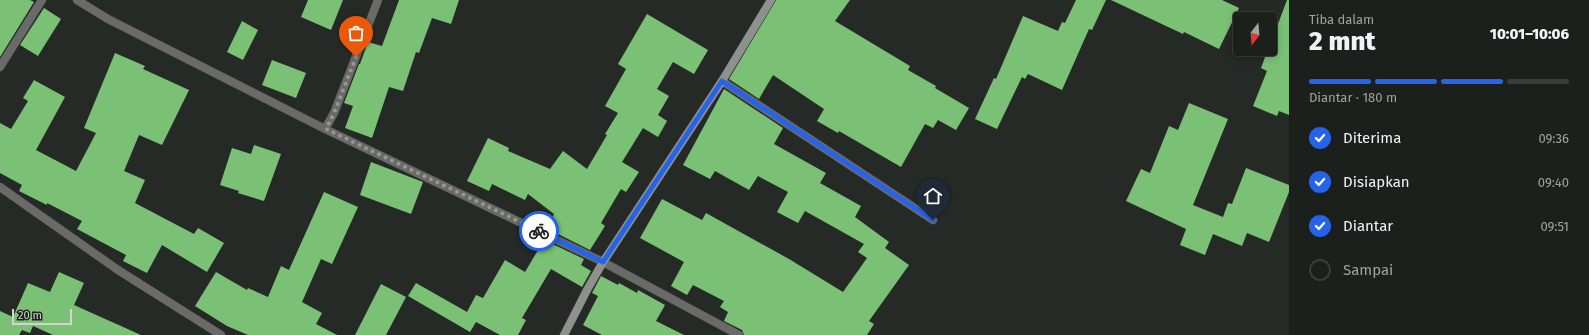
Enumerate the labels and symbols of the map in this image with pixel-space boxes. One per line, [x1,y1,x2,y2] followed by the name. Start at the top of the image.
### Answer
[1233,12,1277,56] north arrow
[339,16,373,57] pin
[916,179,950,220] pin
[519,211,559,251] courier
[12,307,72,326] scale bar

